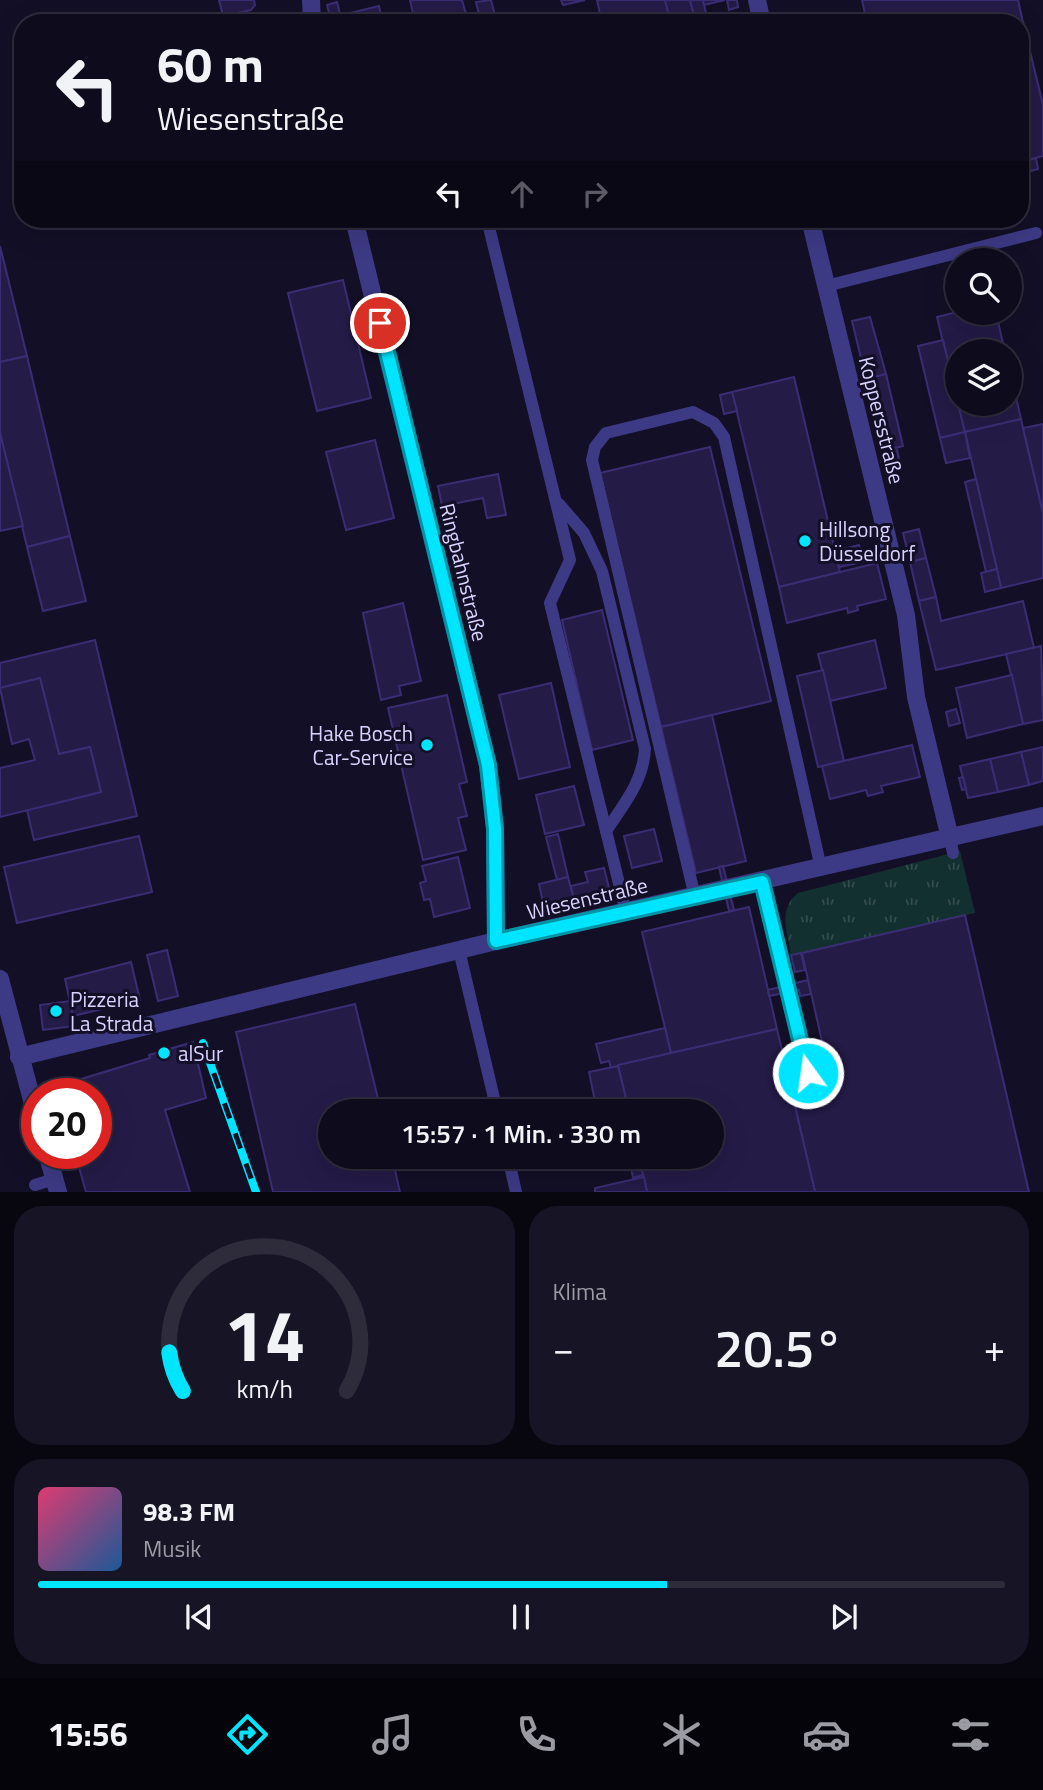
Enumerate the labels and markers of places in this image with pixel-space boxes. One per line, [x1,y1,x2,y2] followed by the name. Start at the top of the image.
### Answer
[350,293,410,353] pin
[819,513,915,569] place label: Hillsong Düsseldorf
[797,533,813,549] marker: Hillsong Düsseldorf
[309,717,413,773] place label: Hake Bosch Car-Service
[419,737,435,753] marker: Hake Bosch Car-Service
[70,983,154,1039] place label: Pizzeria La Strada
[48,1003,64,1019] marker: Pizzeria La Strada
[178,1037,223,1069] place label: alSur
[156,1045,172,1061] marker: alSur

